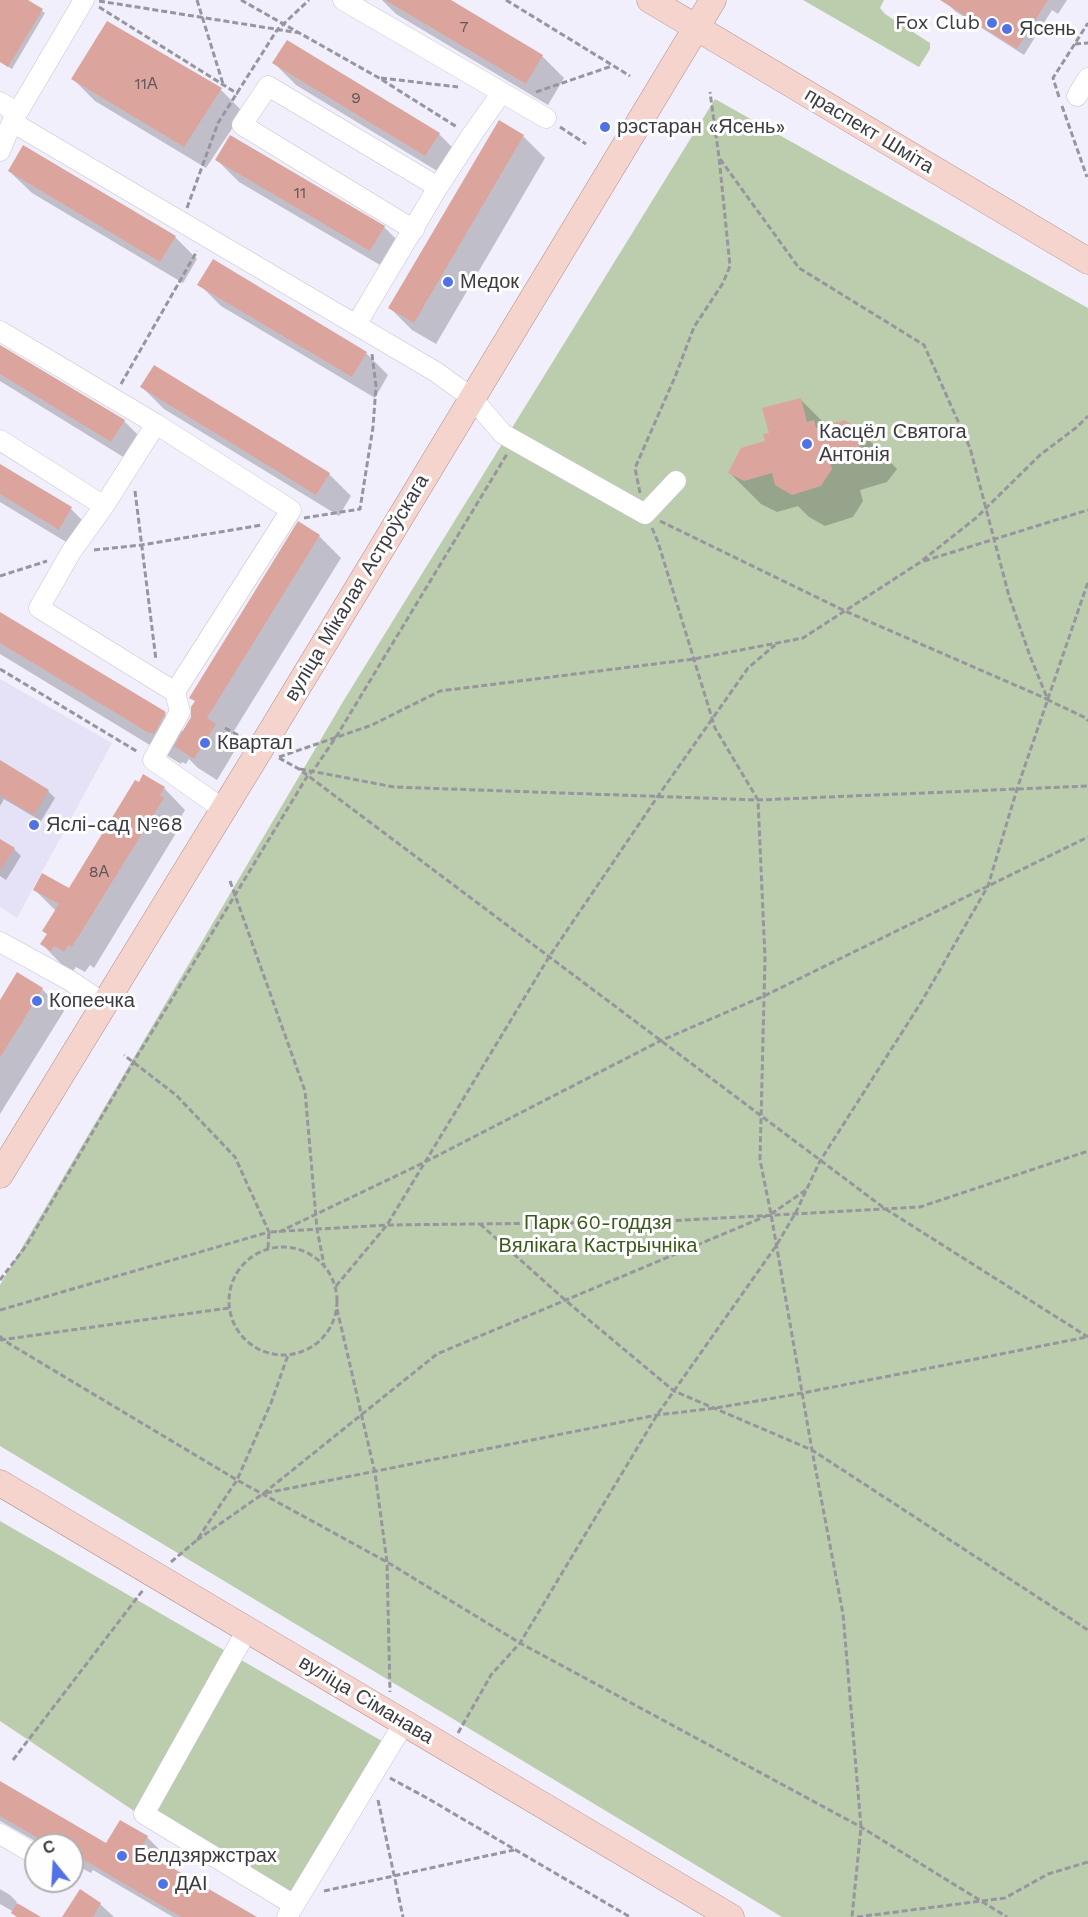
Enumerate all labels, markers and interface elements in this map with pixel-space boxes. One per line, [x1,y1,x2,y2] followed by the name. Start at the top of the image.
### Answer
[895,11,980,35] place label: Fox Club
[985,16,999,30] marker: Fox Club
[460,17,468,37] house number: 7
[1019,17,1076,41] place label: Ясень
[1000,22,1014,36] marker: Ясень
[134,74,158,94] house number: 11А
[800,83,938,179] street label: праспект Шміта
[351,88,361,108] house number: 9
[617,115,785,139] place label: рэстаран «Ясень»
[598,120,612,134] marker: рэстаран «Ясень»
[294,183,306,203] house number: 11
[460,270,519,294] place label: Медок
[441,275,455,289] marker: Медок
[819,420,967,467] place label: Касцёл Святога Антонія
[800,437,814,451] marker: Касцёл Святога Антонія
[280,470,434,706] street label: вуліца Мікалая Астроўскага
[217,731,293,755] place label: Квартал
[198,736,212,750] marker: Квартал
[46,813,183,837] place label: Яслі-сад №68
[27,818,41,832] marker: Яслі-сад №68
[89,862,109,882] house number: 8А
[49,989,135,1013] place label: Копеечка
[30,994,44,1008] marker: Копеечка
[499,1211,697,1258] park label: Парк 60-годдзя Вялікага Кастрычніка
[294,1650,438,1750] street label: вуліца Сіманава
[24,1833,84,1893] north arrow
[40,1836,57,1858] text: С
[134,1844,277,1868] place label: Белдзяржстрах
[115,1849,129,1863] marker: Белдзяржстрах
[175,1872,207,1896] place label: ДАІ
[156,1877,170,1891] marker: ДАІ

